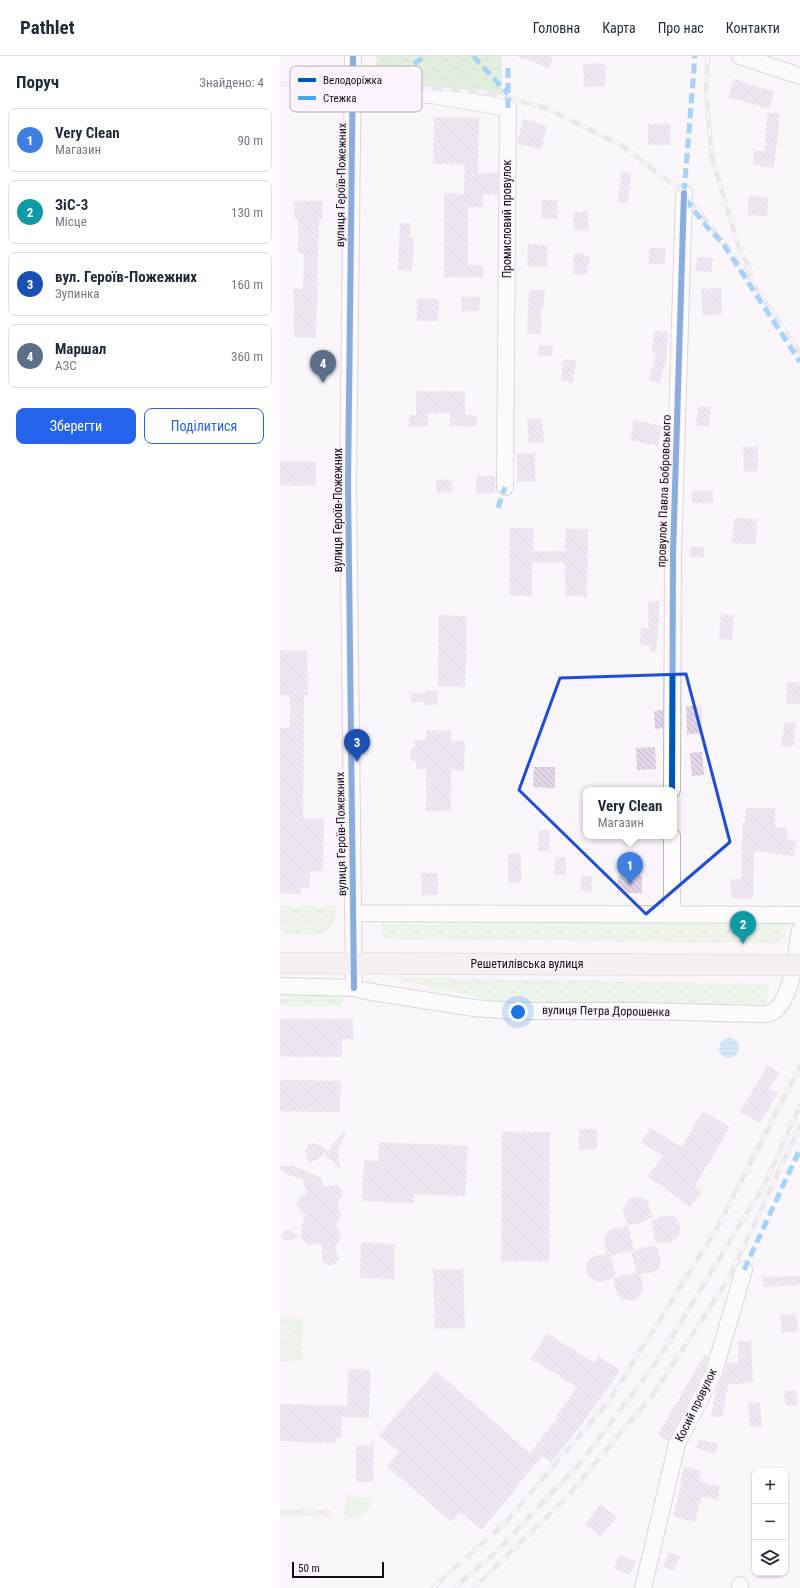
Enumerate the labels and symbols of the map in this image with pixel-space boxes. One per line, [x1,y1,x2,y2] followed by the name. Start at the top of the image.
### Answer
[290,66,422,112] legend
[323,74,382,87] text: Велодоріжка
[323,92,356,105] text: Стежка
[333,123,349,247] street label: вулиця Героїв-Пожежних
[500,159,514,278] street label: Промисловий провулок
[310,350,336,383] pin: 4
[654,414,674,568] street label: провулок Павла Бобровського
[331,448,345,572] street label: вулиця Героїв-Пожежних
[344,729,370,762] pin: 3
[333,772,349,896] street label: вулиця Героїв-Пожежних
[617,852,643,885] pin: 1
[730,911,756,944] pin: 2
[470,957,584,971] street label: Решетилівська вулиця
[508,1002,528,1022] your location
[542,1003,670,1019] street label: вулиця Петра Дорошенка
[672,1366,720,1444] street label: Косий провулок
[292,1560,384,1579] scale bar

